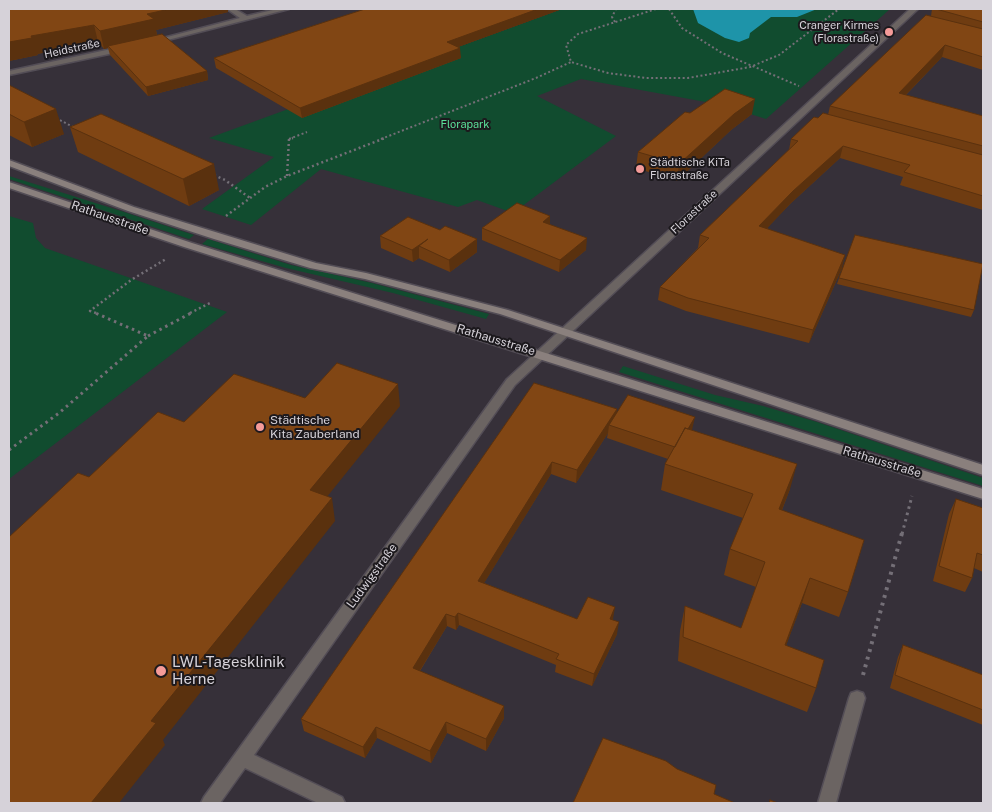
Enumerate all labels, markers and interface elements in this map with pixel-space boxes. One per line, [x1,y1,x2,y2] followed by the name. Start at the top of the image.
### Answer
[799,19,879,45] place label: Cranger Kirmes (Florastraße)
[883,26,895,38] marker: Cranger Kirmes (Florastraße)
[43,37,101,61] street label: Heidstraße
[440,118,490,132] park label: Florapark
[650,156,730,182] place label: Städtische KiTa Florastraße
[634,163,646,175] marker: Städtische KiTa Florastraße
[668,187,720,237] street label: Florastraße
[69,198,151,238] street label: Rathausstraße
[455,321,537,359] street label: Rathausstraße
[270,413,360,441] place label: Städtische Kita Zauberland
[254,421,266,433] marker: Städtische Kita Zauberland
[841,443,923,481] street label: Rathausstraße
[344,541,400,611] street label: Ludwigstraße
[172,653,285,688] place label: LWL-Tagesklinik Herne
[154,664,168,678] marker: LWL-Tagesklinik Herne

